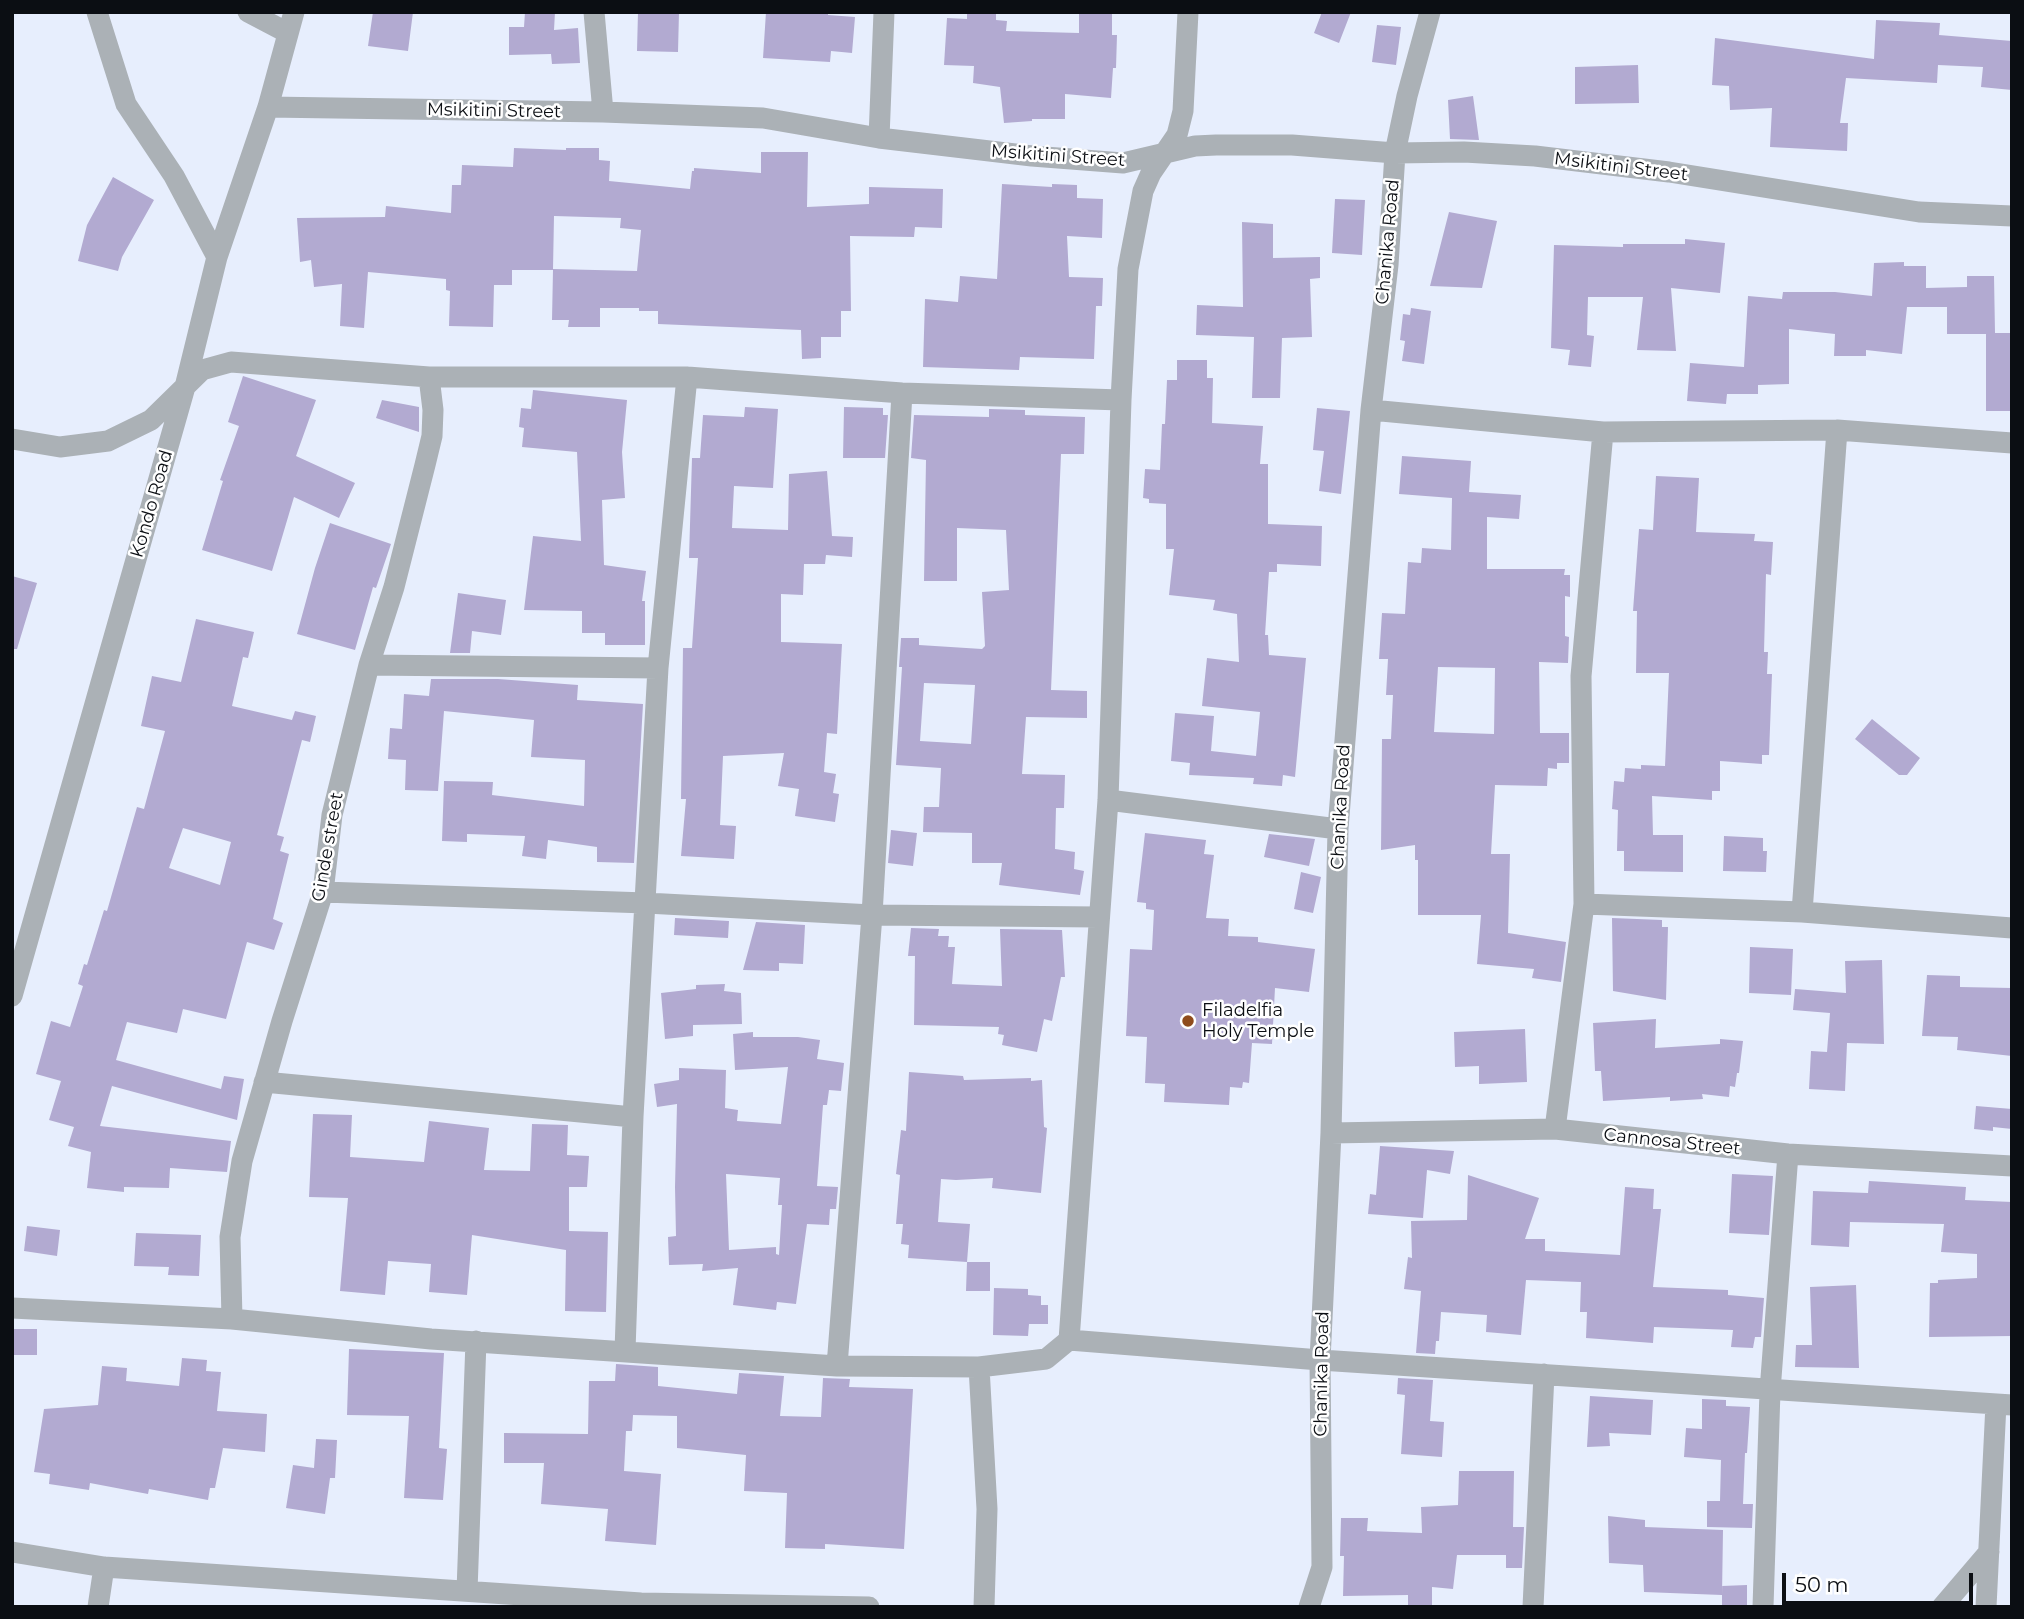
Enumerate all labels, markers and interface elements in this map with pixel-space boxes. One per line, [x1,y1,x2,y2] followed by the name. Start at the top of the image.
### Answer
[427,99,561,123] street label: Msikitini Street
[990,141,1126,171] street label: Msikitini Street
[1553,148,1689,186] street label: Msikitini Street
[1372,179,1404,305] street label: Chanika Road
[126,448,178,560] street label: Kondo Road
[1327,744,1355,870] street label: Chanika Road
[308,791,348,903] street label: Ginde street
[1202,1000,1314,1042] place label: Filadelfia Holy Temple
[1180,1013,1196,1029] marker: Filadelfia Holy Temple
[1603,1124,1741,1160] street label: Cannosa Street
[1310,1311,1334,1437] street label: Chanika Road
[1786,1560,1977,1604] scale bar
[1795,1572,1849,1597] text: 50 m

